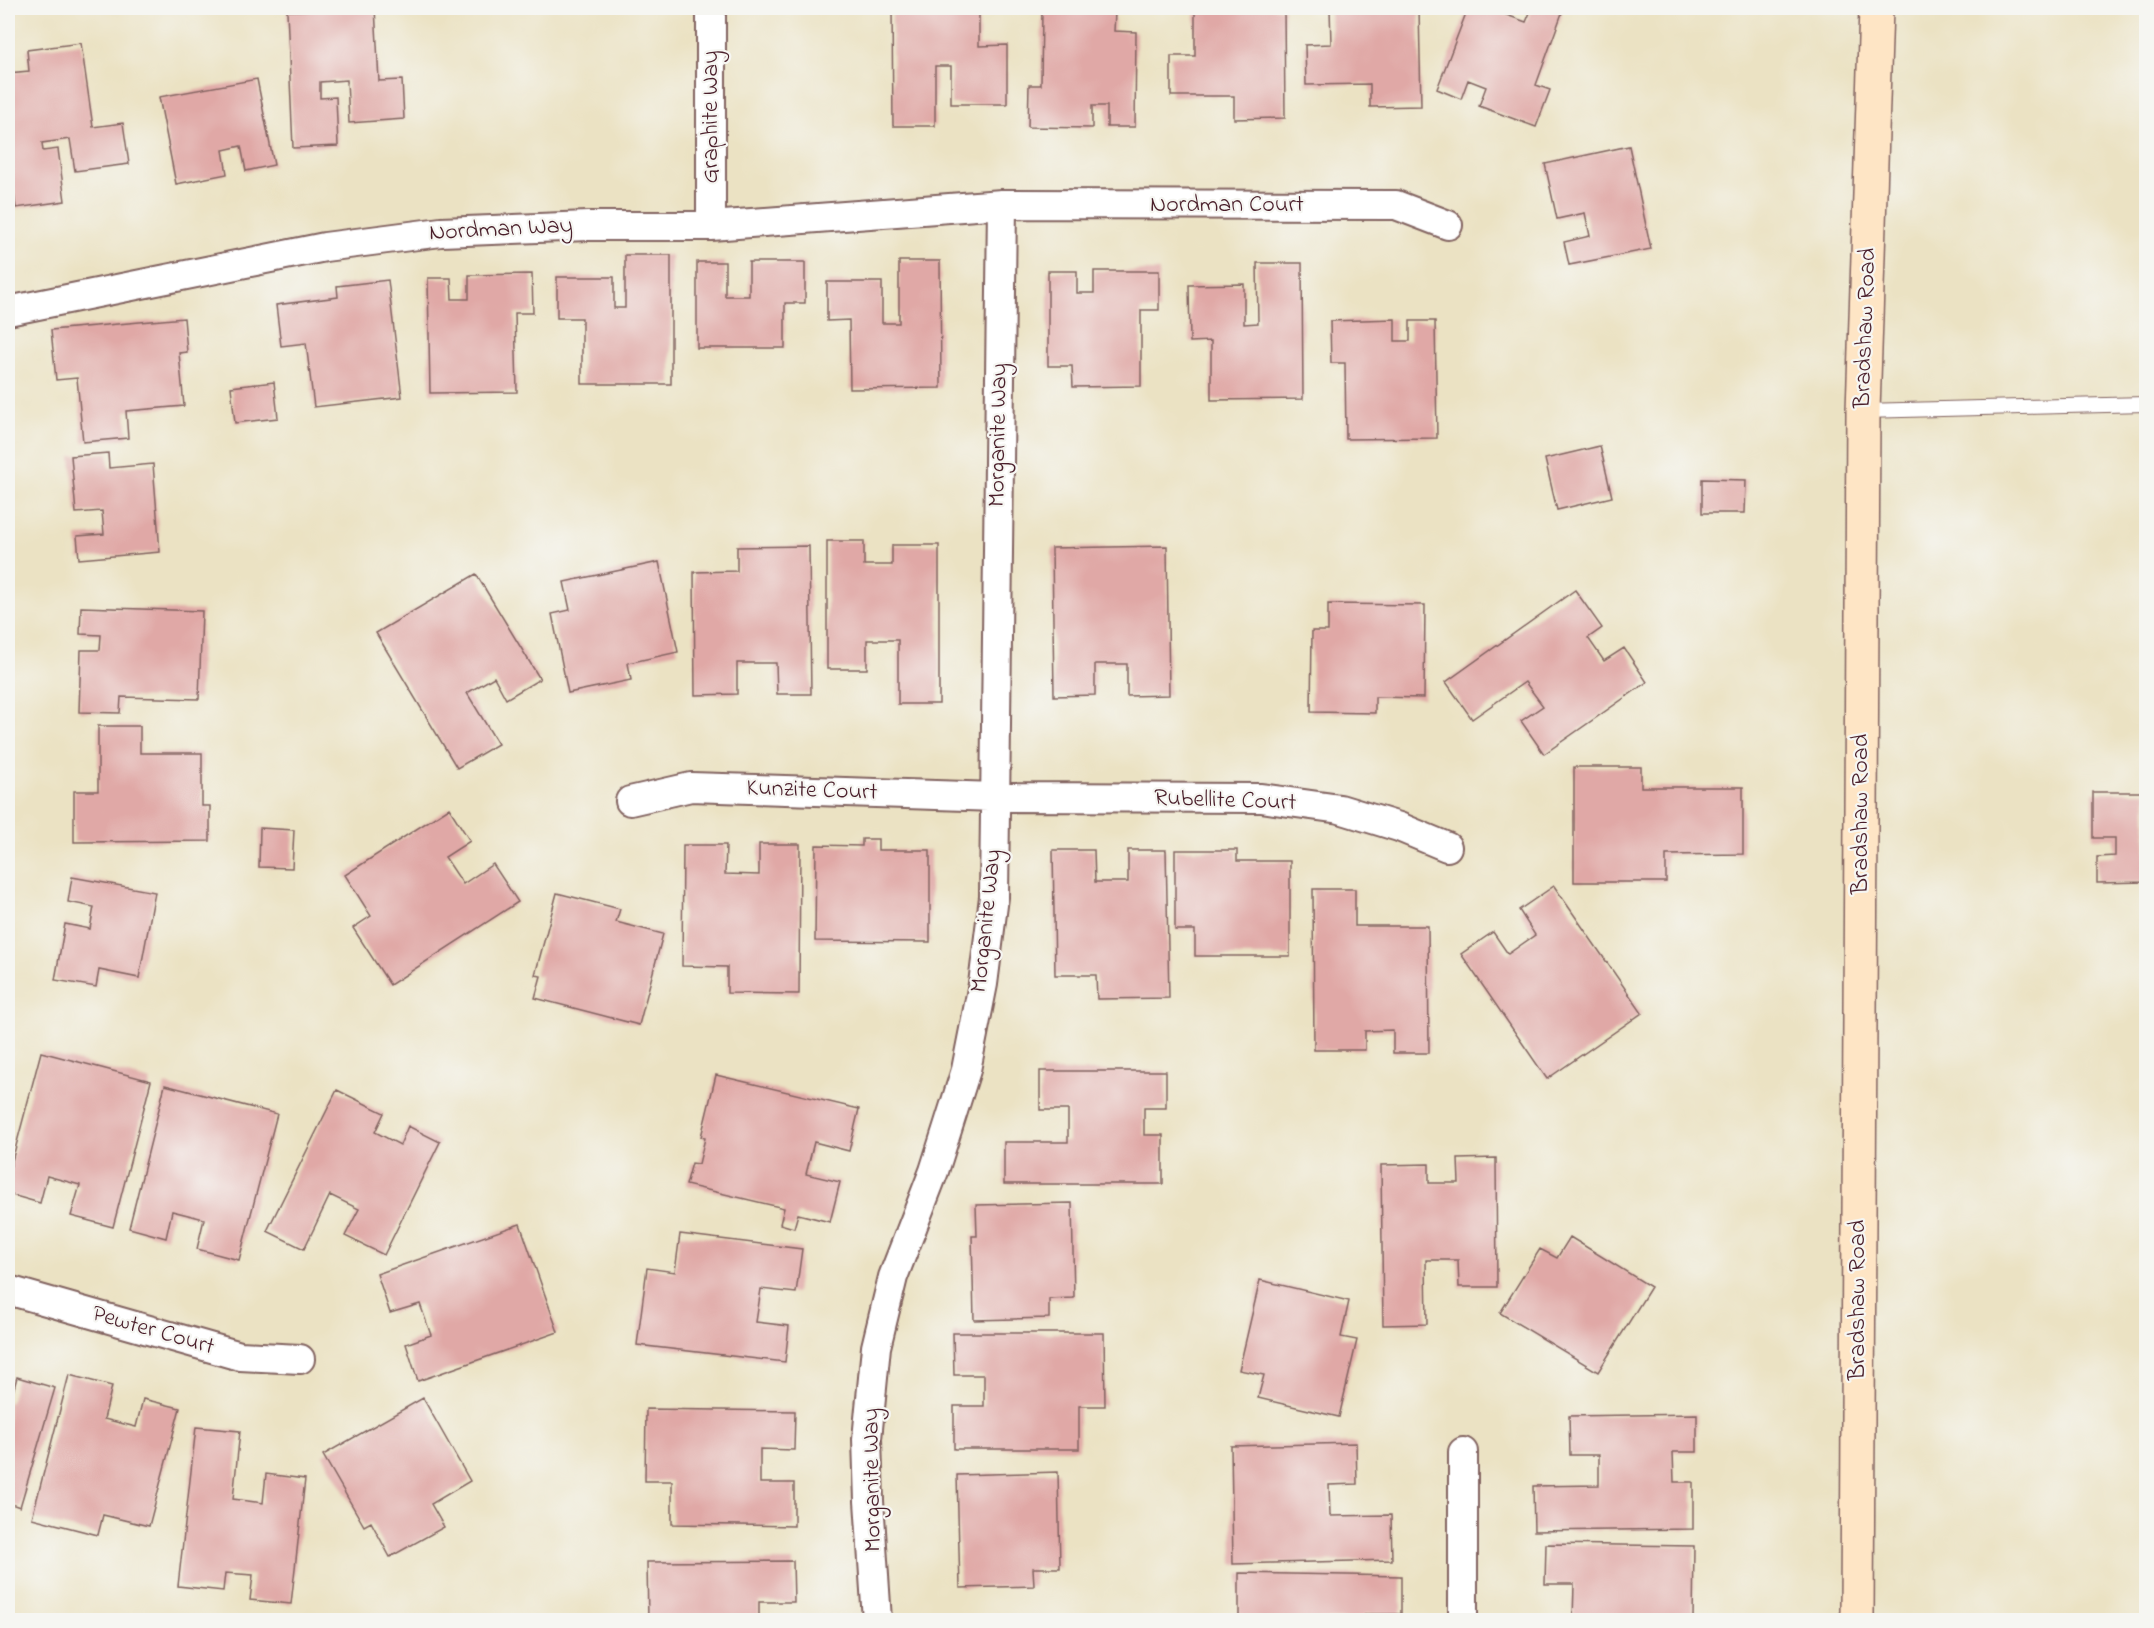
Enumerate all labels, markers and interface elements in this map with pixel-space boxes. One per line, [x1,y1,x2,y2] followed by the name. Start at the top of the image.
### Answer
[694,50,730,184] street label: Graphite Way
[1150,188,1304,223] street label: Nordman Court
[428,209,574,252] street label: Nordman Way
[1846,247,1886,410] street label: Bradshaw Road
[980,363,1019,507] street label: Morganite Way
[1844,733,1879,895] street label: Bradshaw Road
[746,771,878,811] street label: Kunzite Court
[1153,781,1297,821] street label: Rubellite Court
[962,848,1013,995] street label: Morganite Way
[1841,1219,1876,1381] street label: Bradshaw Road
[88,1297,218,1365] street label: Pewter Court
[854,1408,893,1552] street label: Morganite Way

